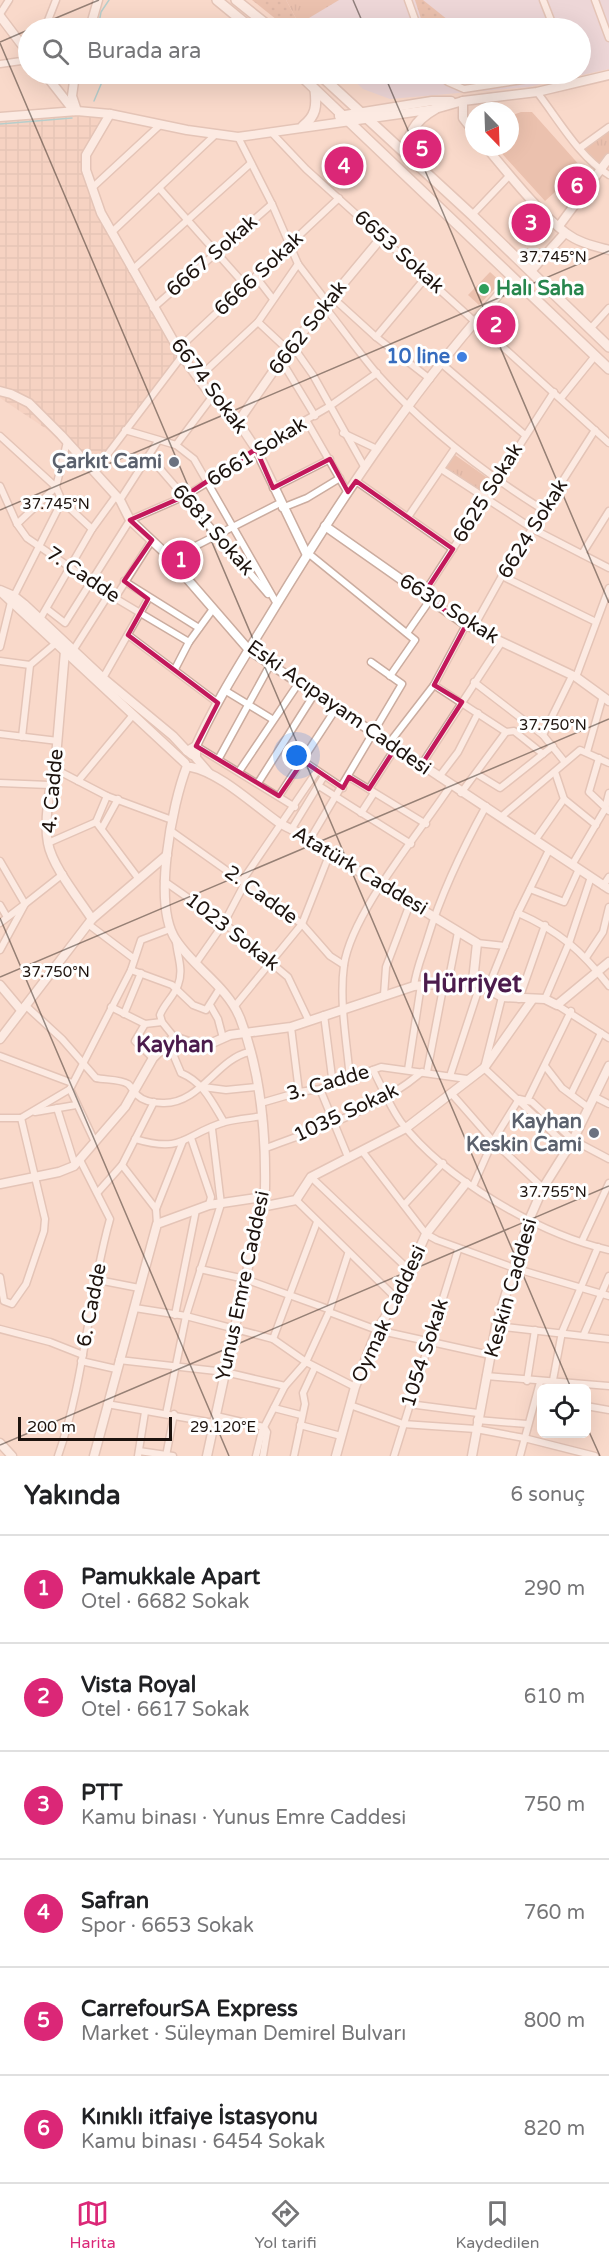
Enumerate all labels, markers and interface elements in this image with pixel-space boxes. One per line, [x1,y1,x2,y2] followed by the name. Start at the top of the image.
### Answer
[18,18,591,84] search box
[39,35,72,68] icon: search
[87,38,201,64] text: Burada ara
[465,102,519,156] north arrow
[402,126,442,172] pin: 5
[324,144,364,188] pin: 4
[558,164,596,208] pin: 6
[512,200,550,246] pin: 3
[349,205,449,299] street label: 6653 Sokak
[162,210,262,302] street label: 6667 Sokak
[210,227,308,321] street label: 6666 Sokak
[519,248,587,266] text: 37.745°N
[264,276,352,380] street label: 6662 Sokak
[496,277,584,301] place label: Halı Saha
[477,282,491,296] marker: Halı Saha
[476,302,516,348] pin: 2
[165,334,253,438] street label: 6674 Sokak
[386,345,450,369] place label: 10 line
[455,350,469,364] marker: 10 line
[203,412,311,492] street label: 6661 Sokak
[448,439,528,547] street label: 6625 Sokak
[52,450,162,474] place label: Çarkıt Cami
[167,455,181,469] marker: Çarkıt Cami
[493,475,573,583] street label: 6624 Sokak
[167,480,259,580] street label: 6681 Sokak
[22,495,90,513] text: 37.745°N
[162,538,201,582] pin: 1
[42,542,124,608] street label: 7. Cadde
[395,569,503,649] street label: 6630 Sokak
[242,635,436,781] street label: Eski Acıpayam Caddesi
[519,716,587,734] text: 37.750°N
[282,741,311,770] your location
[37,748,69,834] street label: 4. Cadde
[288,821,432,921] street label: Atatürk Caddesi
[220,860,302,930] street label: 2. Cadde
[180,888,284,976] street label: 1023 Sokak
[22,963,90,981] text: 37.750°N
[422,968,522,999] district label: Hürriyet
[136,1032,214,1058] district label: Kayhan
[284,1060,372,1106] street label: 3. Cadde
[290,1078,402,1148] street label: 1035 Sokak
[466,1110,582,1157] place label: Kayhan Keskin Cami
[587,1126,601,1140] marker: Kayhan Keskin Cami
[519,1183,587,1201] text: 37.755°N
[211,1189,275,1383] street label: Yunus Emre Caddesi
[480,1216,542,1360] street label: Keskin Caddesi
[347,1241,431,1387] street label: Oymak Caddesi
[72,1261,112,1349] street label: 6. Cadde
[396,1296,454,1410] street label: 1054 Sokak
[537,1384,591,1438] map controls
[537,1384,591,1438] button: locate
[18,1414,172,1442] scale bar
[27,1417,76,1437] text: 200 m
[190,1418,256,1436] text: 29.120°E
[24,1480,121,1511] text: Yakında
[511,1483,585,1507] text: 6 sonuç
[81,1564,260,1590] text: Pamukkale Apart
[37,1577,50,1601] text: 1
[524,1577,585,1601] text: 290 m
[81,1590,249,1614] text: Otel · 6682 Sokak
[81,1672,196,1698] text: Vista Royal
[37,1685,50,1709] text: 2
[524,1685,585,1709] text: 610 m
[81,1698,249,1722] text: Otel · 6617 Sokak
[81,1780,123,1806] text: PTT
[37,1793,50,1817] text: 3
[524,1793,585,1817] text: 750 m
[81,1806,406,1830] text: Kamu binası · Yunus Emre Caddesi
[81,1888,149,1914] text: Safran
[37,1901,50,1925] text: 4
[524,1901,585,1925] text: 760 m
[81,1914,254,1938] text: Spor · 6653 Sokak
[81,1996,298,2022] text: CarrefourSA Express
[37,2009,50,2033] text: 5
[524,2009,585,2033] text: 800 m
[81,2022,406,2046] text: Market · Süleyman Demirel Bulvarı
[81,2104,318,2130] text: Kınıklı itfaiye İstasyonu
[37,2117,50,2141] text: 6
[524,2117,585,2141] text: 820 m
[81,2130,325,2154] text: Kamu binası · 6454 Sokak
[69,2197,116,2253] tab: Harita
[254,2197,317,2253] tab: Yol tarifi
[456,2197,540,2253] tab: Kaydedilen

